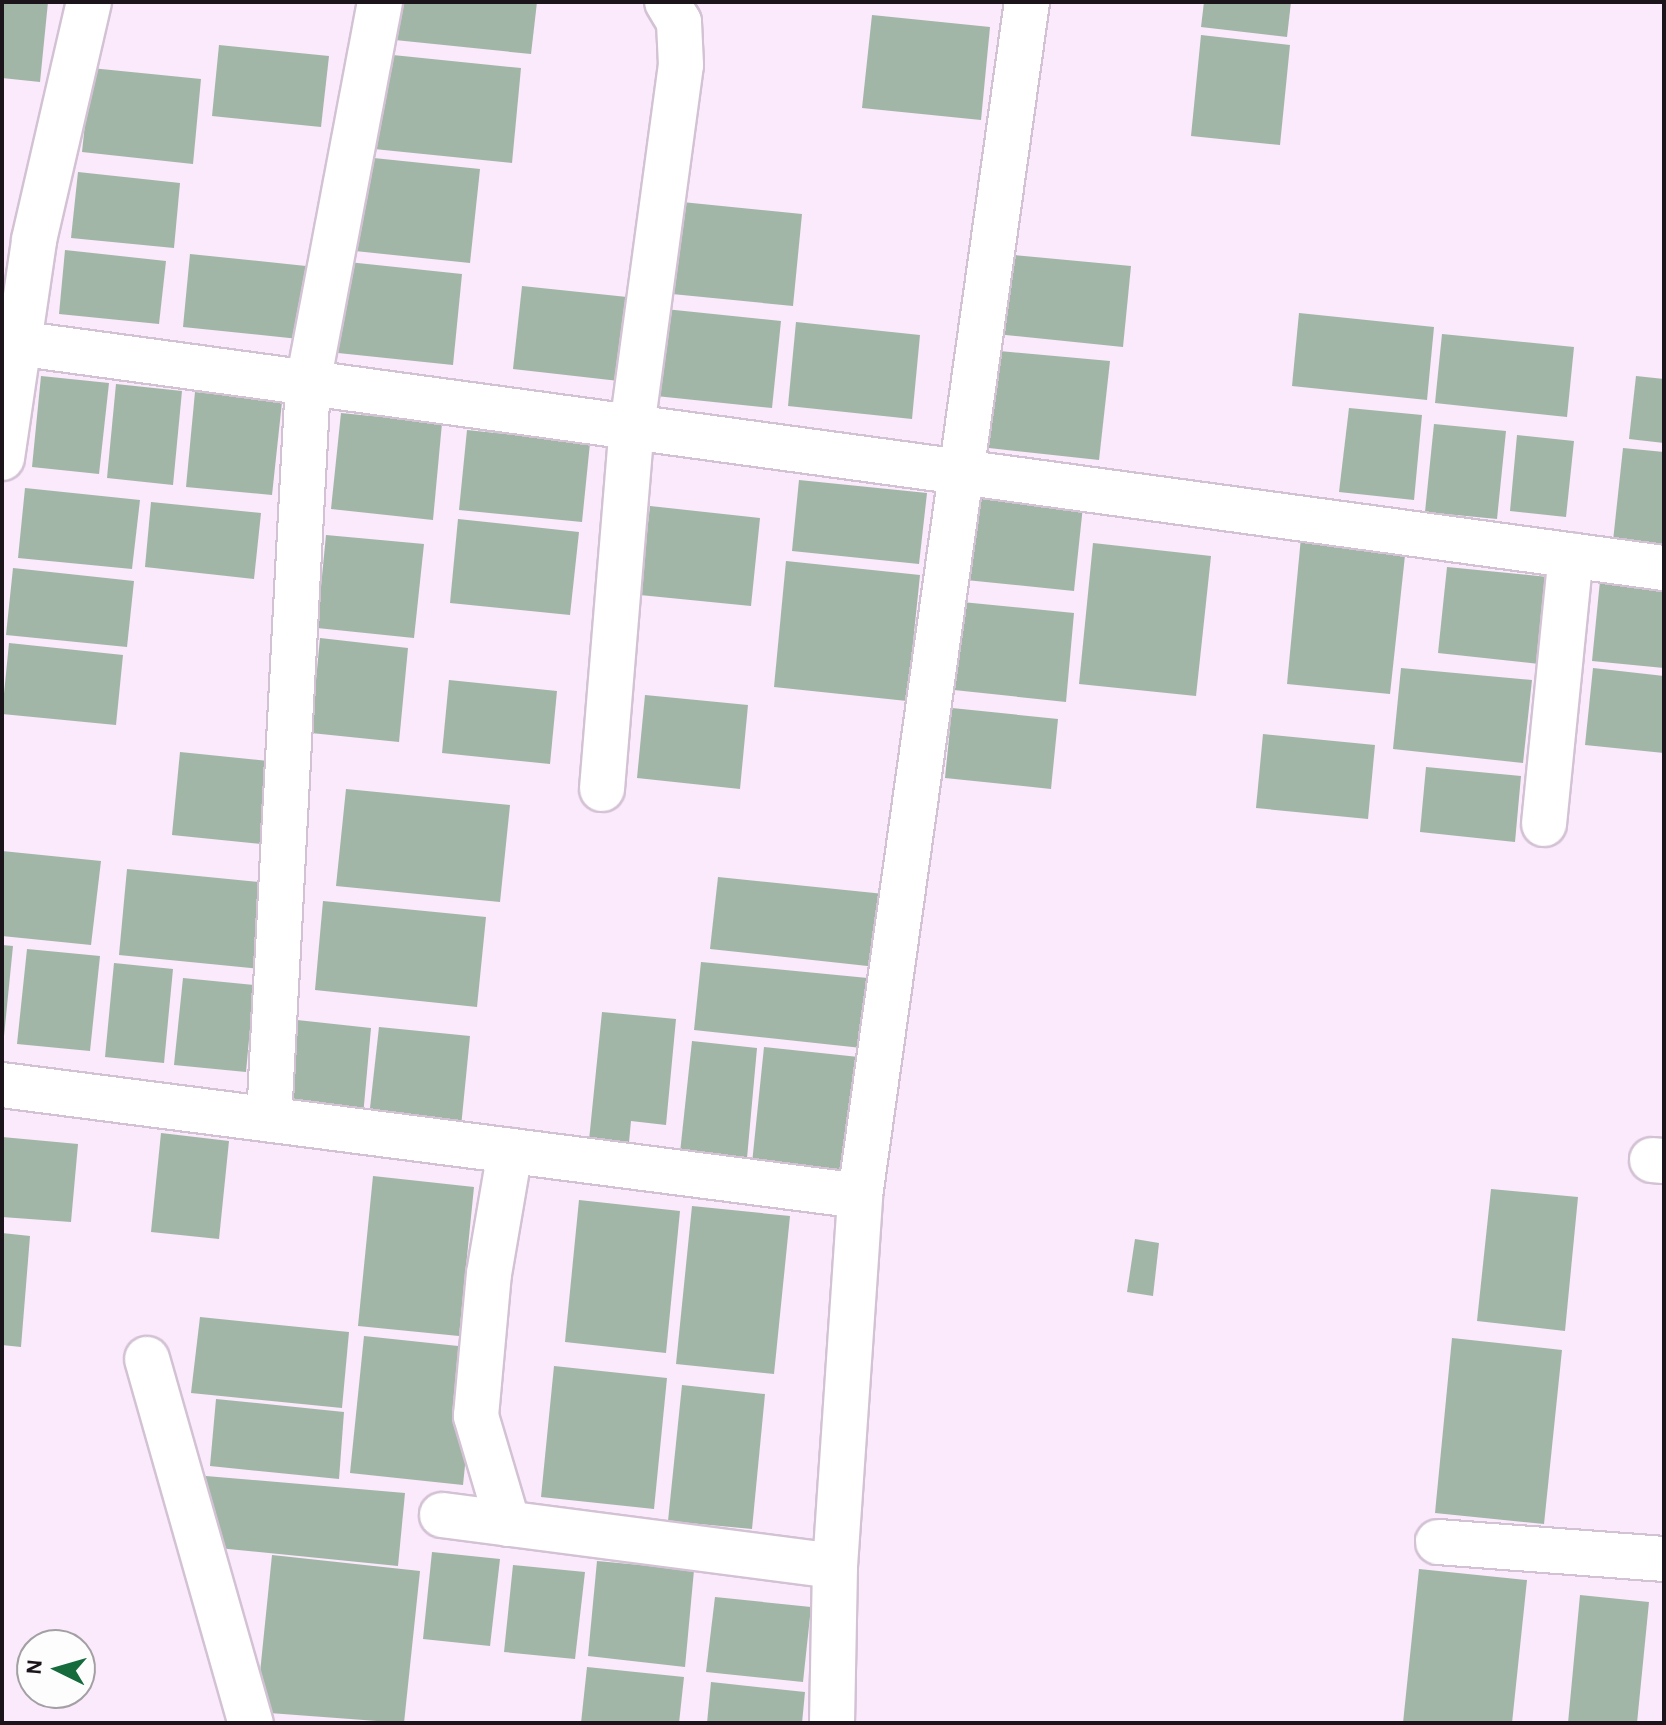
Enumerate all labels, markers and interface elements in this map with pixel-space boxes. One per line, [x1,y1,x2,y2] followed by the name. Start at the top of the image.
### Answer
[16,1629,96,1709] north arrow
[22,1659,46,1676] text: N

